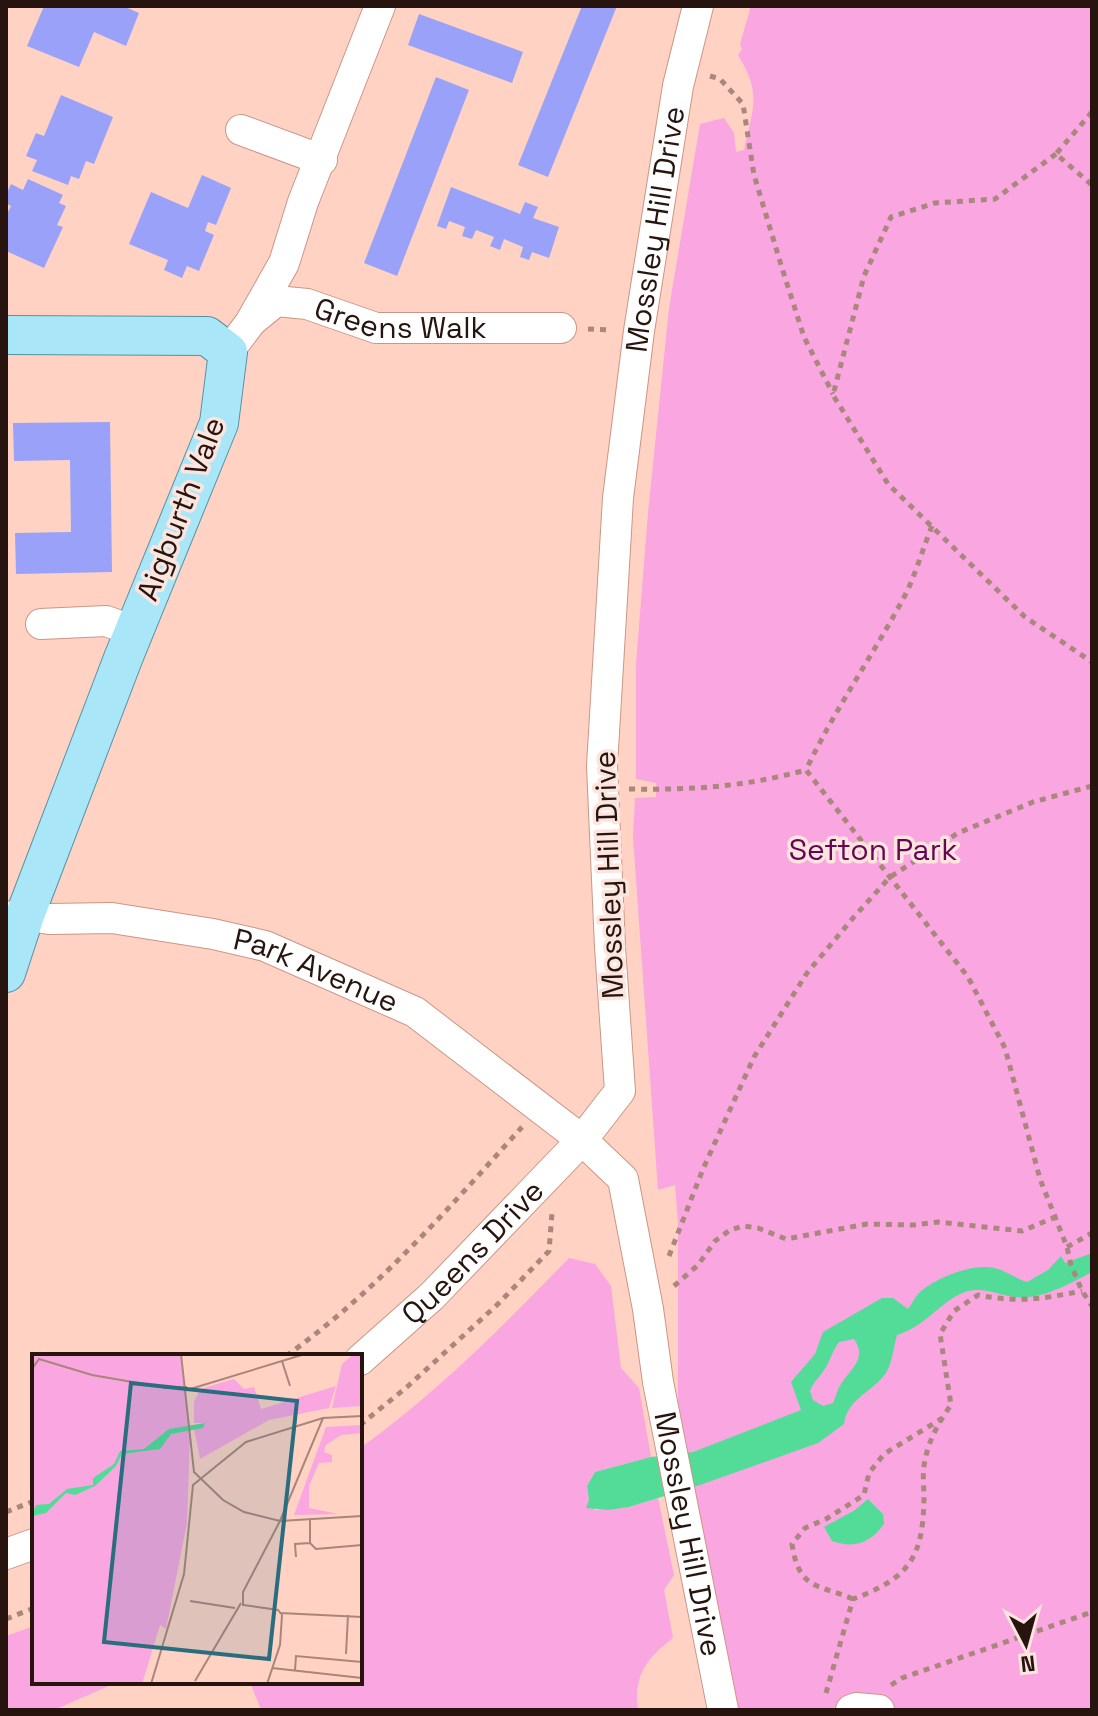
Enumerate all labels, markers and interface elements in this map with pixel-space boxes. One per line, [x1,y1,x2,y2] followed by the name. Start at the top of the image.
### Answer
[616,103,693,355] street label: Mossley Hill Drive
[309,288,487,347] street label: Greens Walk
[128,411,233,606] street label: Aigburth Vale
[585,750,632,1000] street label: Mossley Hill Drive
[789,830,957,869] park label: Sefton Park
[230,919,405,1021] street label: Park Avenue
[393,1171,552,1333] street label: Queens Drive
[32,1354,362,1684] inset map
[645,1408,732,1660] street label: Mossley Hill Drive
[986,1604,1066,1684] north arrow
[1019,1649,1037,1679] text: N

